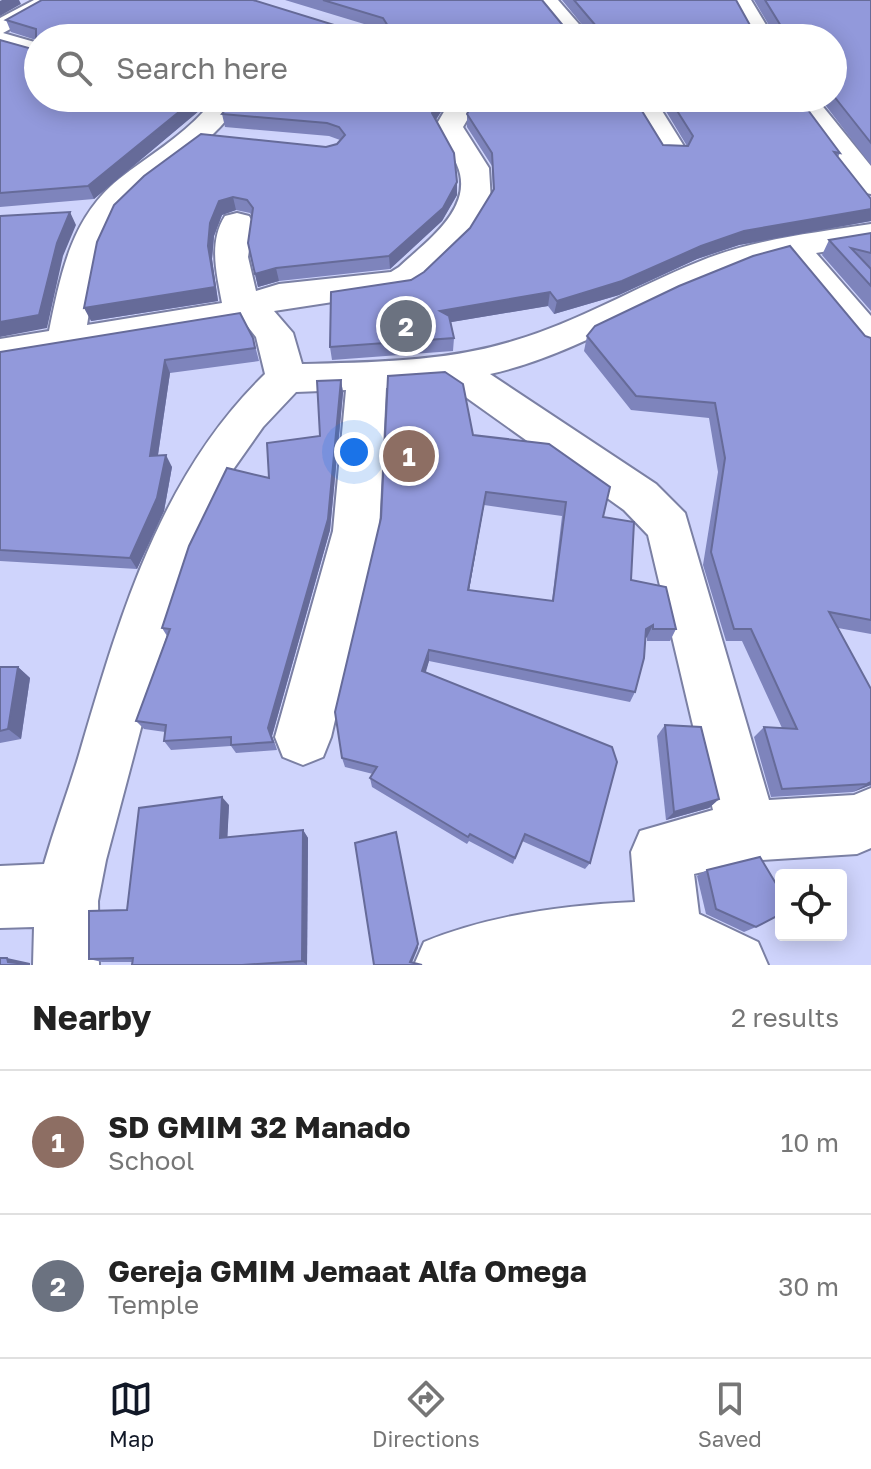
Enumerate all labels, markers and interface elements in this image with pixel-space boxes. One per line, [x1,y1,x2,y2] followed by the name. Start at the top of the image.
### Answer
[24,24,847,112] search box
[52,46,96,90] icon: search
[116,50,288,86] text: Search here
[380,296,432,356] pin: 2
[383,426,435,486] pin: 1
[334,432,374,472] your location
[775,869,847,941] map controls
[775,869,847,941] button: locate
[32,997,152,1037] text: Nearby
[731,1002,839,1033] text: 2 results
[108,1109,410,1145] text: SD GMIM 32 Manado
[51,1127,65,1158] text: 1
[781,1127,839,1158] text: 10 m
[108,1145,194,1176] text: School
[108,1253,587,1289] text: Gereja GMIM Jemaat Alfa Omega
[50,1271,66,1302] text: 2
[778,1271,839,1302] text: 30 m
[108,1289,199,1320] text: Temple
[109,1377,154,1452] tab: Map
[372,1377,480,1452] tab: Directions
[698,1377,762,1452] tab: Saved

